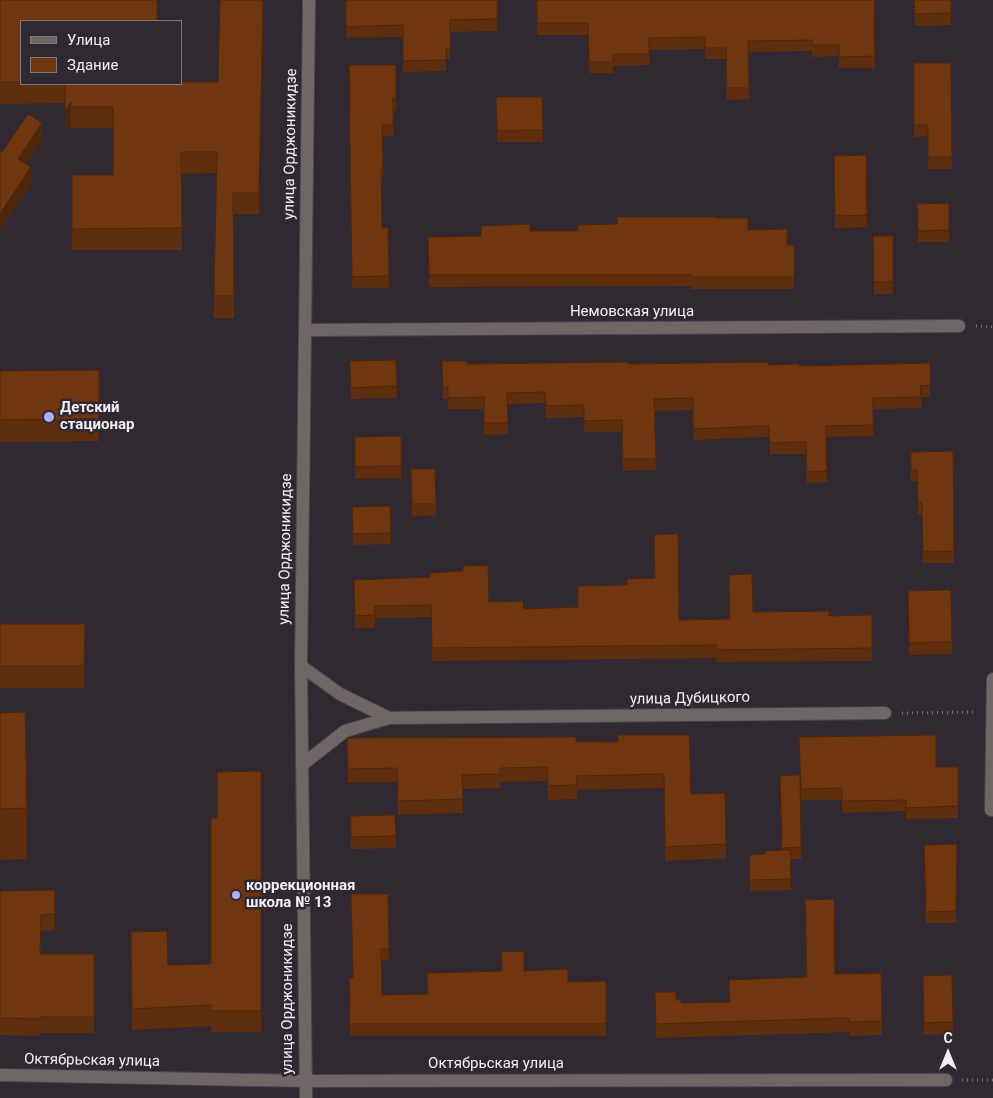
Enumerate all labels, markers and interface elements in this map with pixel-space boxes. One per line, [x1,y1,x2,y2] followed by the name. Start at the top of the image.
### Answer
[20,20,182,85] legend
[67,31,110,49] text: Улица
[67,56,118,74] text: Здание
[281,68,301,220] street label: улица Орджоникидзе
[570,303,694,321] street label: Немовская улица
[60,399,134,434] place label: Детский стационар
[42,410,56,424] marker: Детский стационар
[276,473,296,625] street label: улица Орджоникидзе
[630,689,750,709] street label: улица Дубицкого
[246,877,355,912] place label: коррекционная школа № 13
[230,889,242,901] marker: коррекционная школа № 13
[279,923,297,1075] street label: улица Орджоникидзе
[923,1028,973,1078] north arrow
[943,1030,953,1046] text: С
[24,1051,160,1071] street label: Октябрьская улица
[428,1055,564,1073] street label: Октябрьская улица

